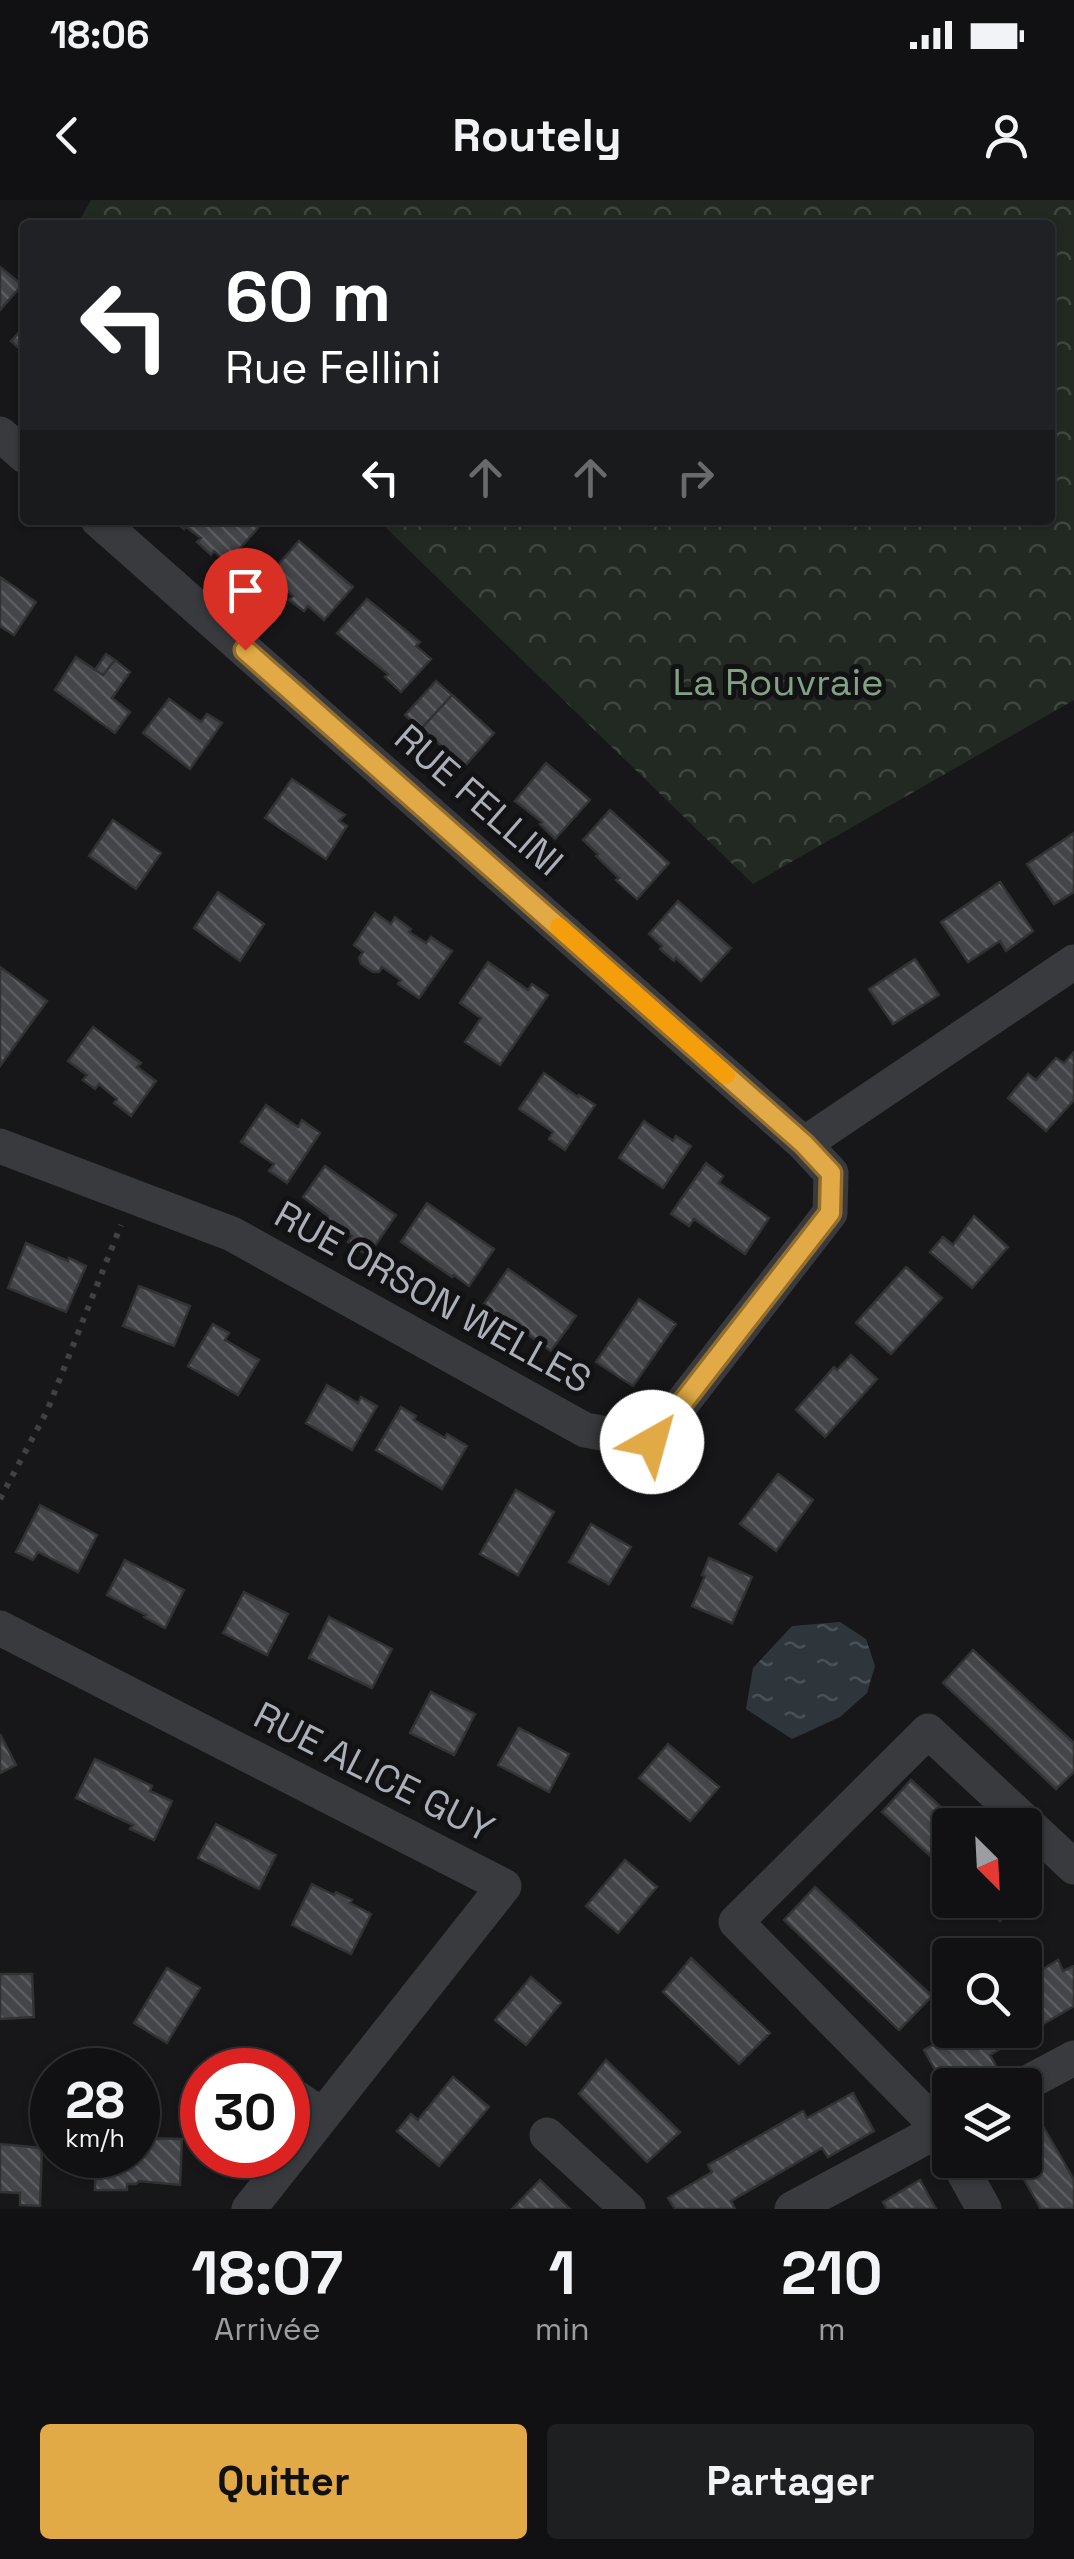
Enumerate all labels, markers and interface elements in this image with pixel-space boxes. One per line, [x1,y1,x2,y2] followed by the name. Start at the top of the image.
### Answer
[50,11,149,59] text: 18:06
[452,107,622,164] text: Routely
[40,108,95,163] icon: back
[979,108,1034,163] icon: person
[225,252,391,341] text: 60 m
[60,260,190,390] icon: left
[225,339,442,396] text: Rue Fellini
[353,450,408,505] icon: left
[458,450,513,505] icon: ahead
[563,450,618,505] icon: ahead
[668,450,723,505] icon: right
[203,548,288,651] pin
[218,563,273,618] icon: arrive
[673,658,883,706] park label: La Rouvraie
[385,714,573,886] street label: RUE FELLINI
[267,1190,599,1404] street label: RUE ORSON WELLES
[600,1390,704,1494] position arrow
[246,1691,502,1853] street label: RUE ALICE GUY
[932,1808,1042,1918] north arrow
[932,1808,1042,2178] map controls
[932,1938,1042,2048] button: search
[180,2048,310,2178] speed limit sign: 30
[932,2068,1042,2178] button: layers
[65,2069,125,2133] text: 28
[65,2122,125,2154] text: km/h
[191,2235,343,2312] text: 18:07
[549,2235,576,2312] text: 1
[781,2235,883,2312] text: 210
[214,2309,321,2349] text: Arrivée
[535,2309,590,2349] text: min
[818,2309,846,2349] text: m
[40,2424,527,2539] button: Quitter
[547,2424,1034,2539] button: Partager

